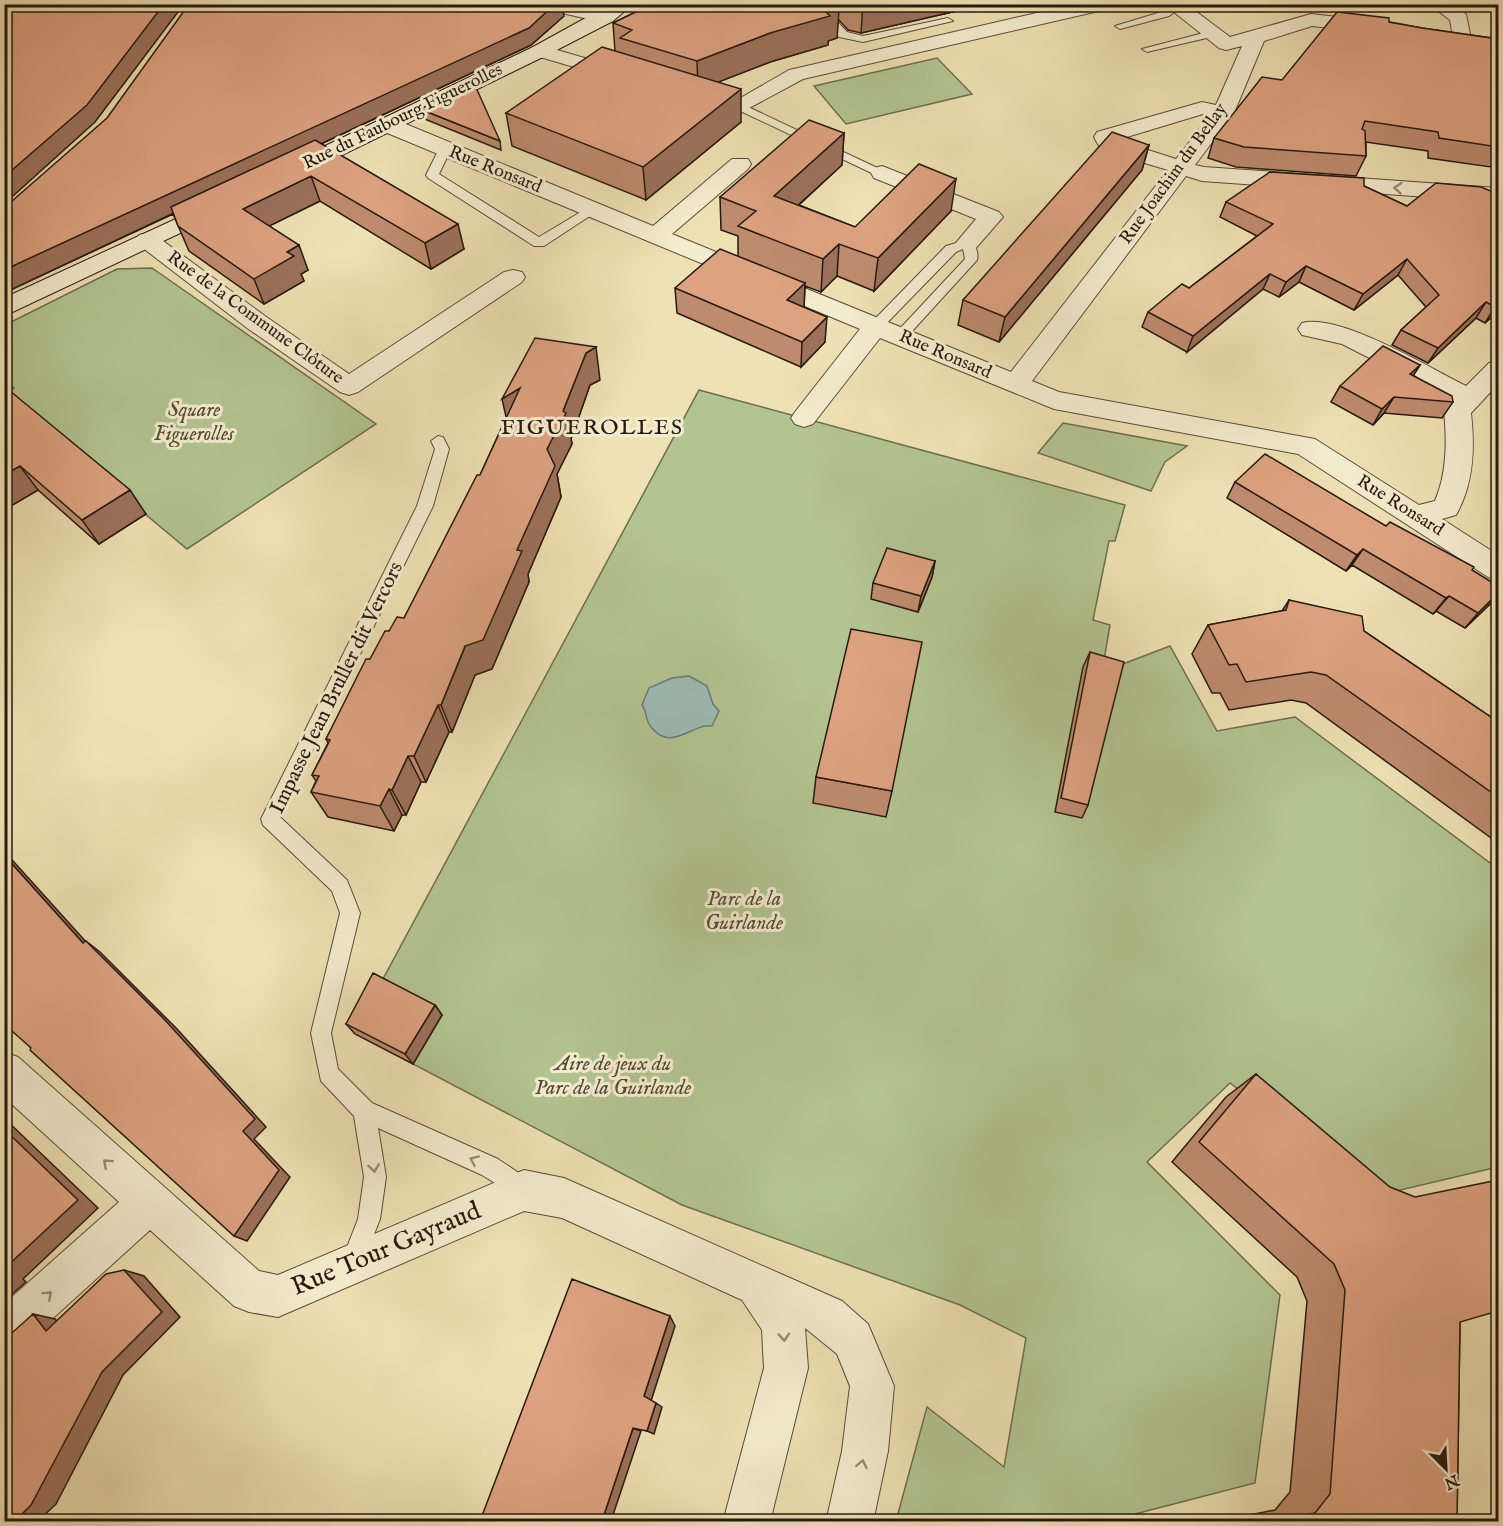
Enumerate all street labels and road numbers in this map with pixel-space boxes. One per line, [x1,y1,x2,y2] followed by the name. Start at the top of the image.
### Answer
[299,59,507,175] street label: Rue du Faubourg Figuerolles
[1115,99,1233,249] street label: Rue Joachim du Bellay
[445,141,545,199] street label: Rue Ronsard
[162,246,348,390] street label: Rue de la Commune Clôture
[895,325,995,385] street label: Rue Ronsard
[1352,470,1448,542] street label: Rue Ronsard
[264,558,410,818] street label: Impasse Jean Bruller dit Vercors
[286,1194,486,1304] street label: Rue Tour Gayraud

